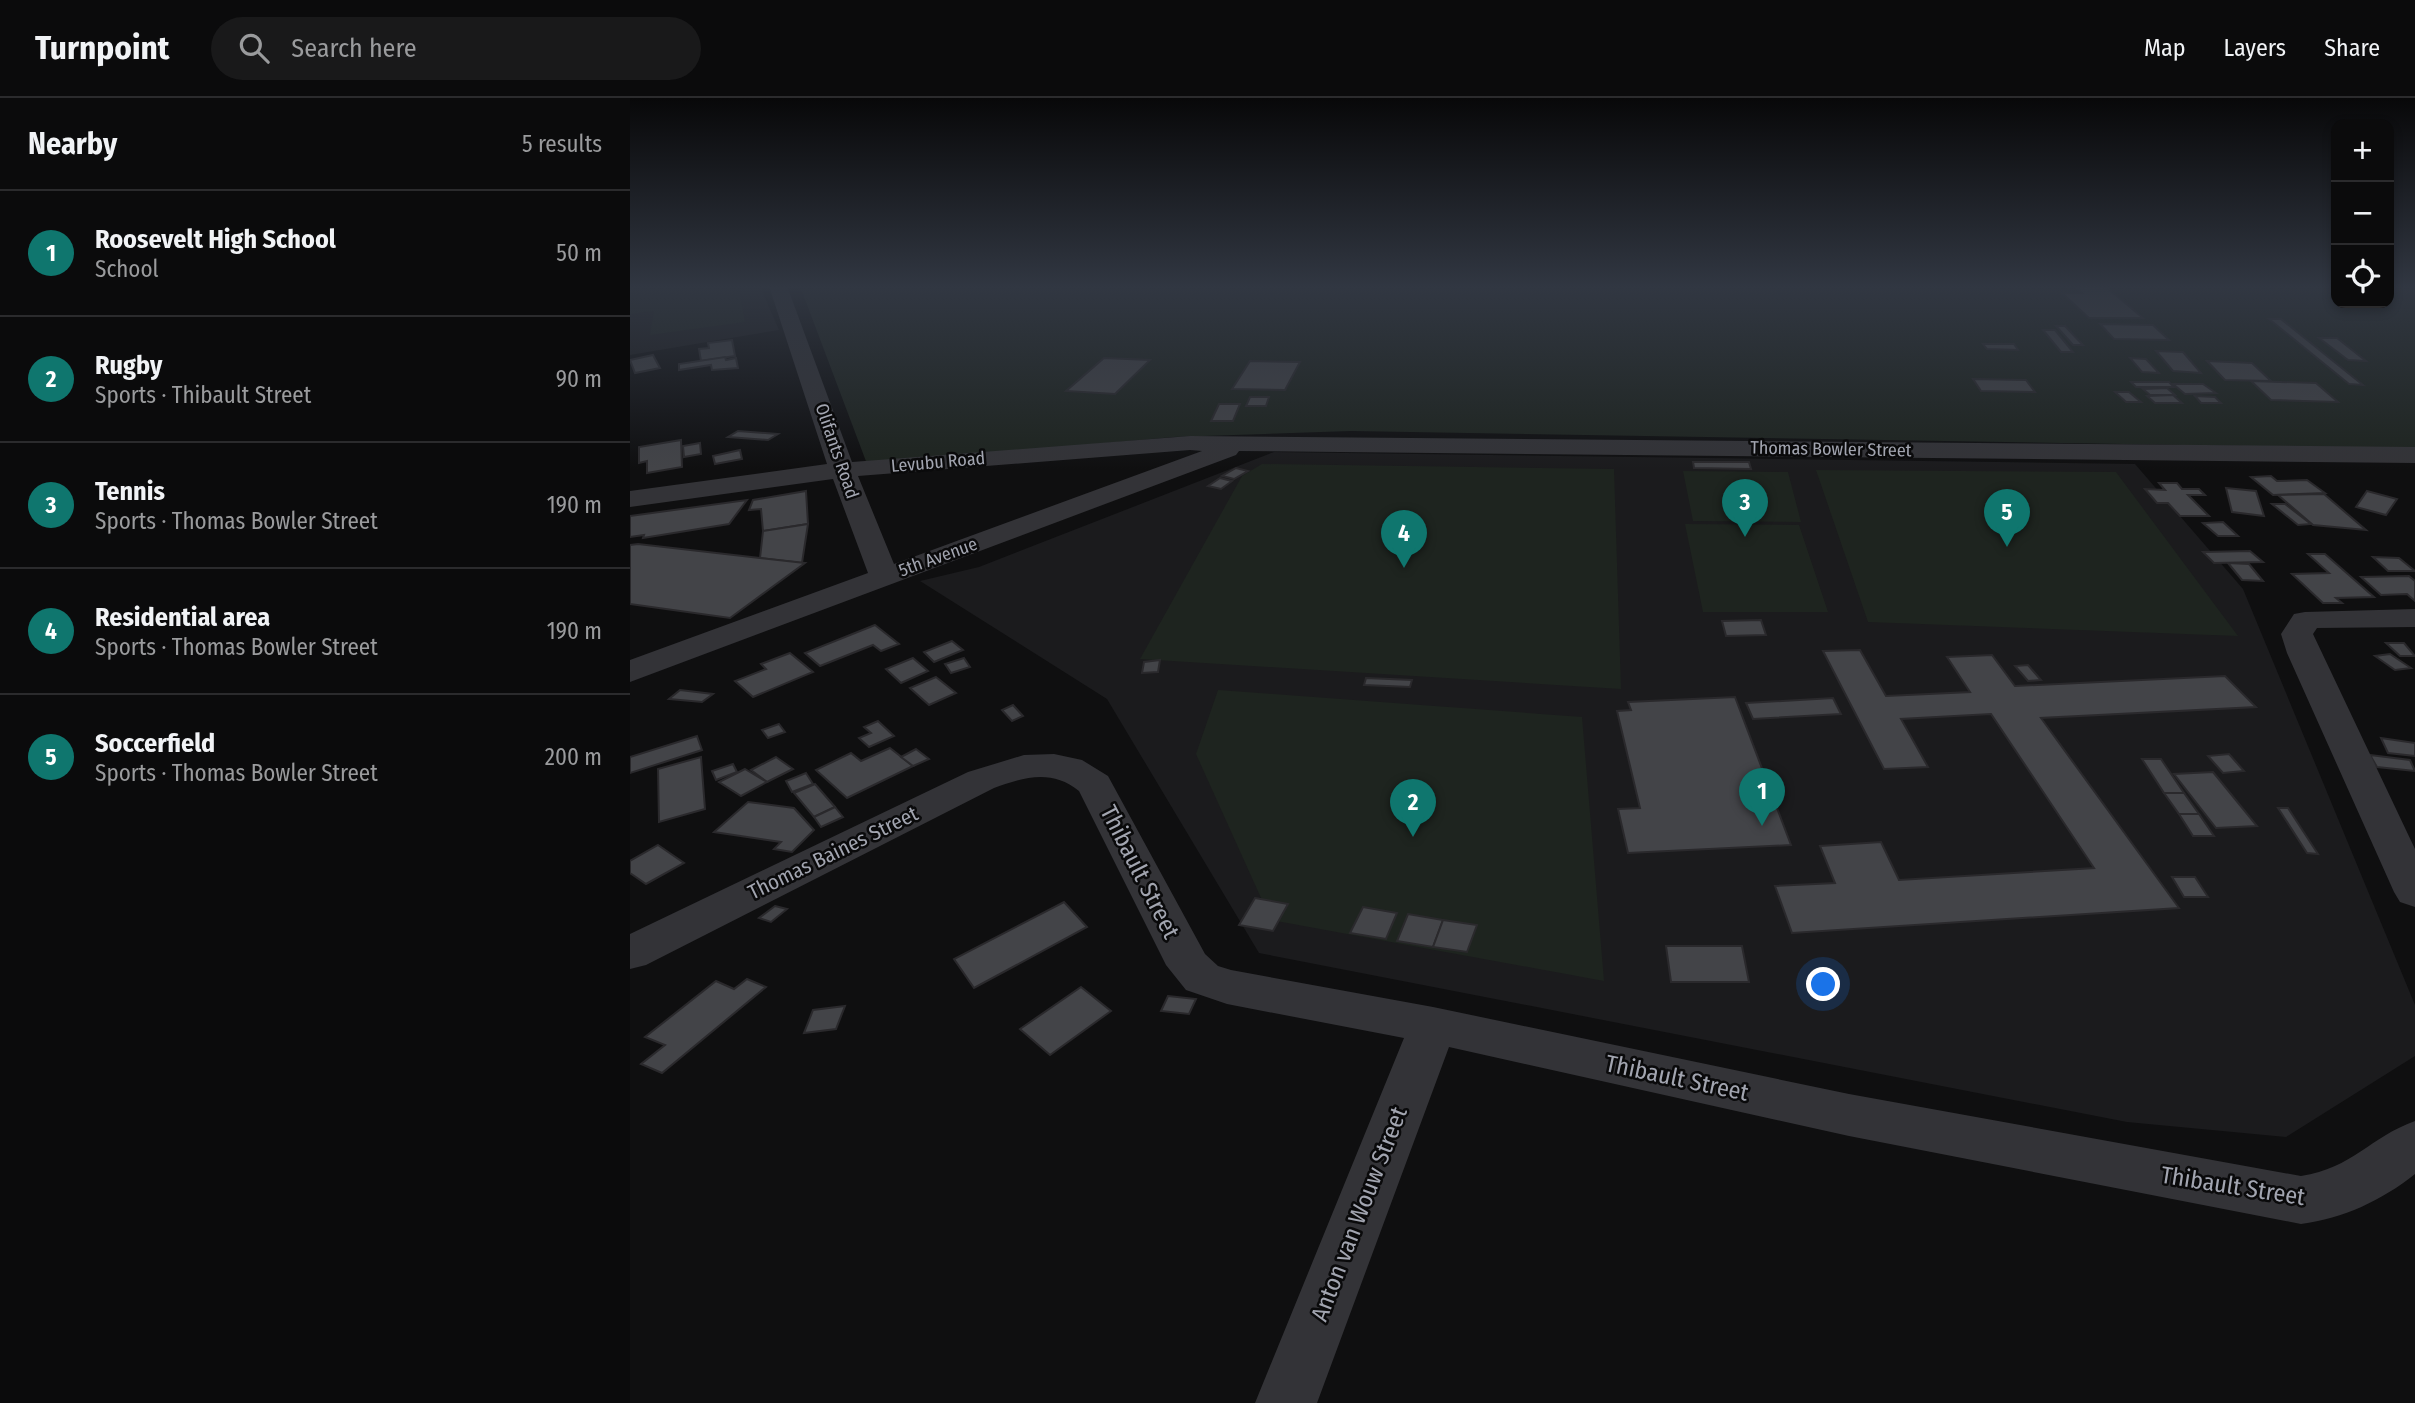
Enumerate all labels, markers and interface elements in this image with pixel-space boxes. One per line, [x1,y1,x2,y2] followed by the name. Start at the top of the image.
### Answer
[211,17,701,80] search box
[35,28,169,68] text: Turnpoint
[235,29,273,67] icon: search
[291,33,417,64] text: Search here
[2144,34,2186,62] text: Map
[2224,34,2286,62] text: Layers
[2324,34,2380,62] text: Share
[2331,119,2394,308] map controls
[2331,119,2394,182] button: +
[28,126,117,162] text: Nearby
[522,130,602,158] text: 5 results
[2331,182,2394,245] button: −
[95,224,336,255] text: Roosevelt High School
[46,239,56,267] text: 1
[556,239,602,267] text: 50 m
[2331,245,2394,308] button: locate
[95,255,159,283] text: School
[95,350,162,381] text: Rugby
[46,365,56,393] text: 2
[556,365,602,393] text: 90 m
[95,381,311,409] text: Sports · Thibault Street
[810,401,864,501] street label: Olifants Road
[1750,437,1912,461] street label: Thomas Bowler Street
[890,447,986,477] street label: Levubu Road
[95,476,165,507] text: Tennis
[1722,479,1768,537] pin: 3
[1984,489,2030,547] pin: 5
[46,491,56,519] text: 3
[547,491,602,519] text: 190 m
[95,507,378,535] text: Sports · Thomas Bowler Street
[1381,510,1427,568] pin: 4
[896,533,980,581] street label: 5th Avenue
[95,602,270,633] text: Residential area
[45,617,57,645] text: 4
[547,617,602,645] text: 190 m
[95,633,378,661] text: Sports · Thomas Bowler Street
[95,728,215,759] text: Soccerfield
[45,743,57,771] text: 5
[545,743,602,771] text: 200 m
[95,759,378,787] text: Sports · Thomas Bowler Street
[1739,768,1785,826] pin: 1
[1390,779,1436,837] pin: 2
[744,800,922,905] street label: Thomas Baines Street
[1094,801,1186,943] street label: Thibault Street
[1806,967,1840,1001] your location
[1603,1049,1751,1107] street label: Thibault Street
[1305,1103,1413,1325] street label: Anton van Wouw Street
[2159,1161,2307,1211] street label: Thibault Street

